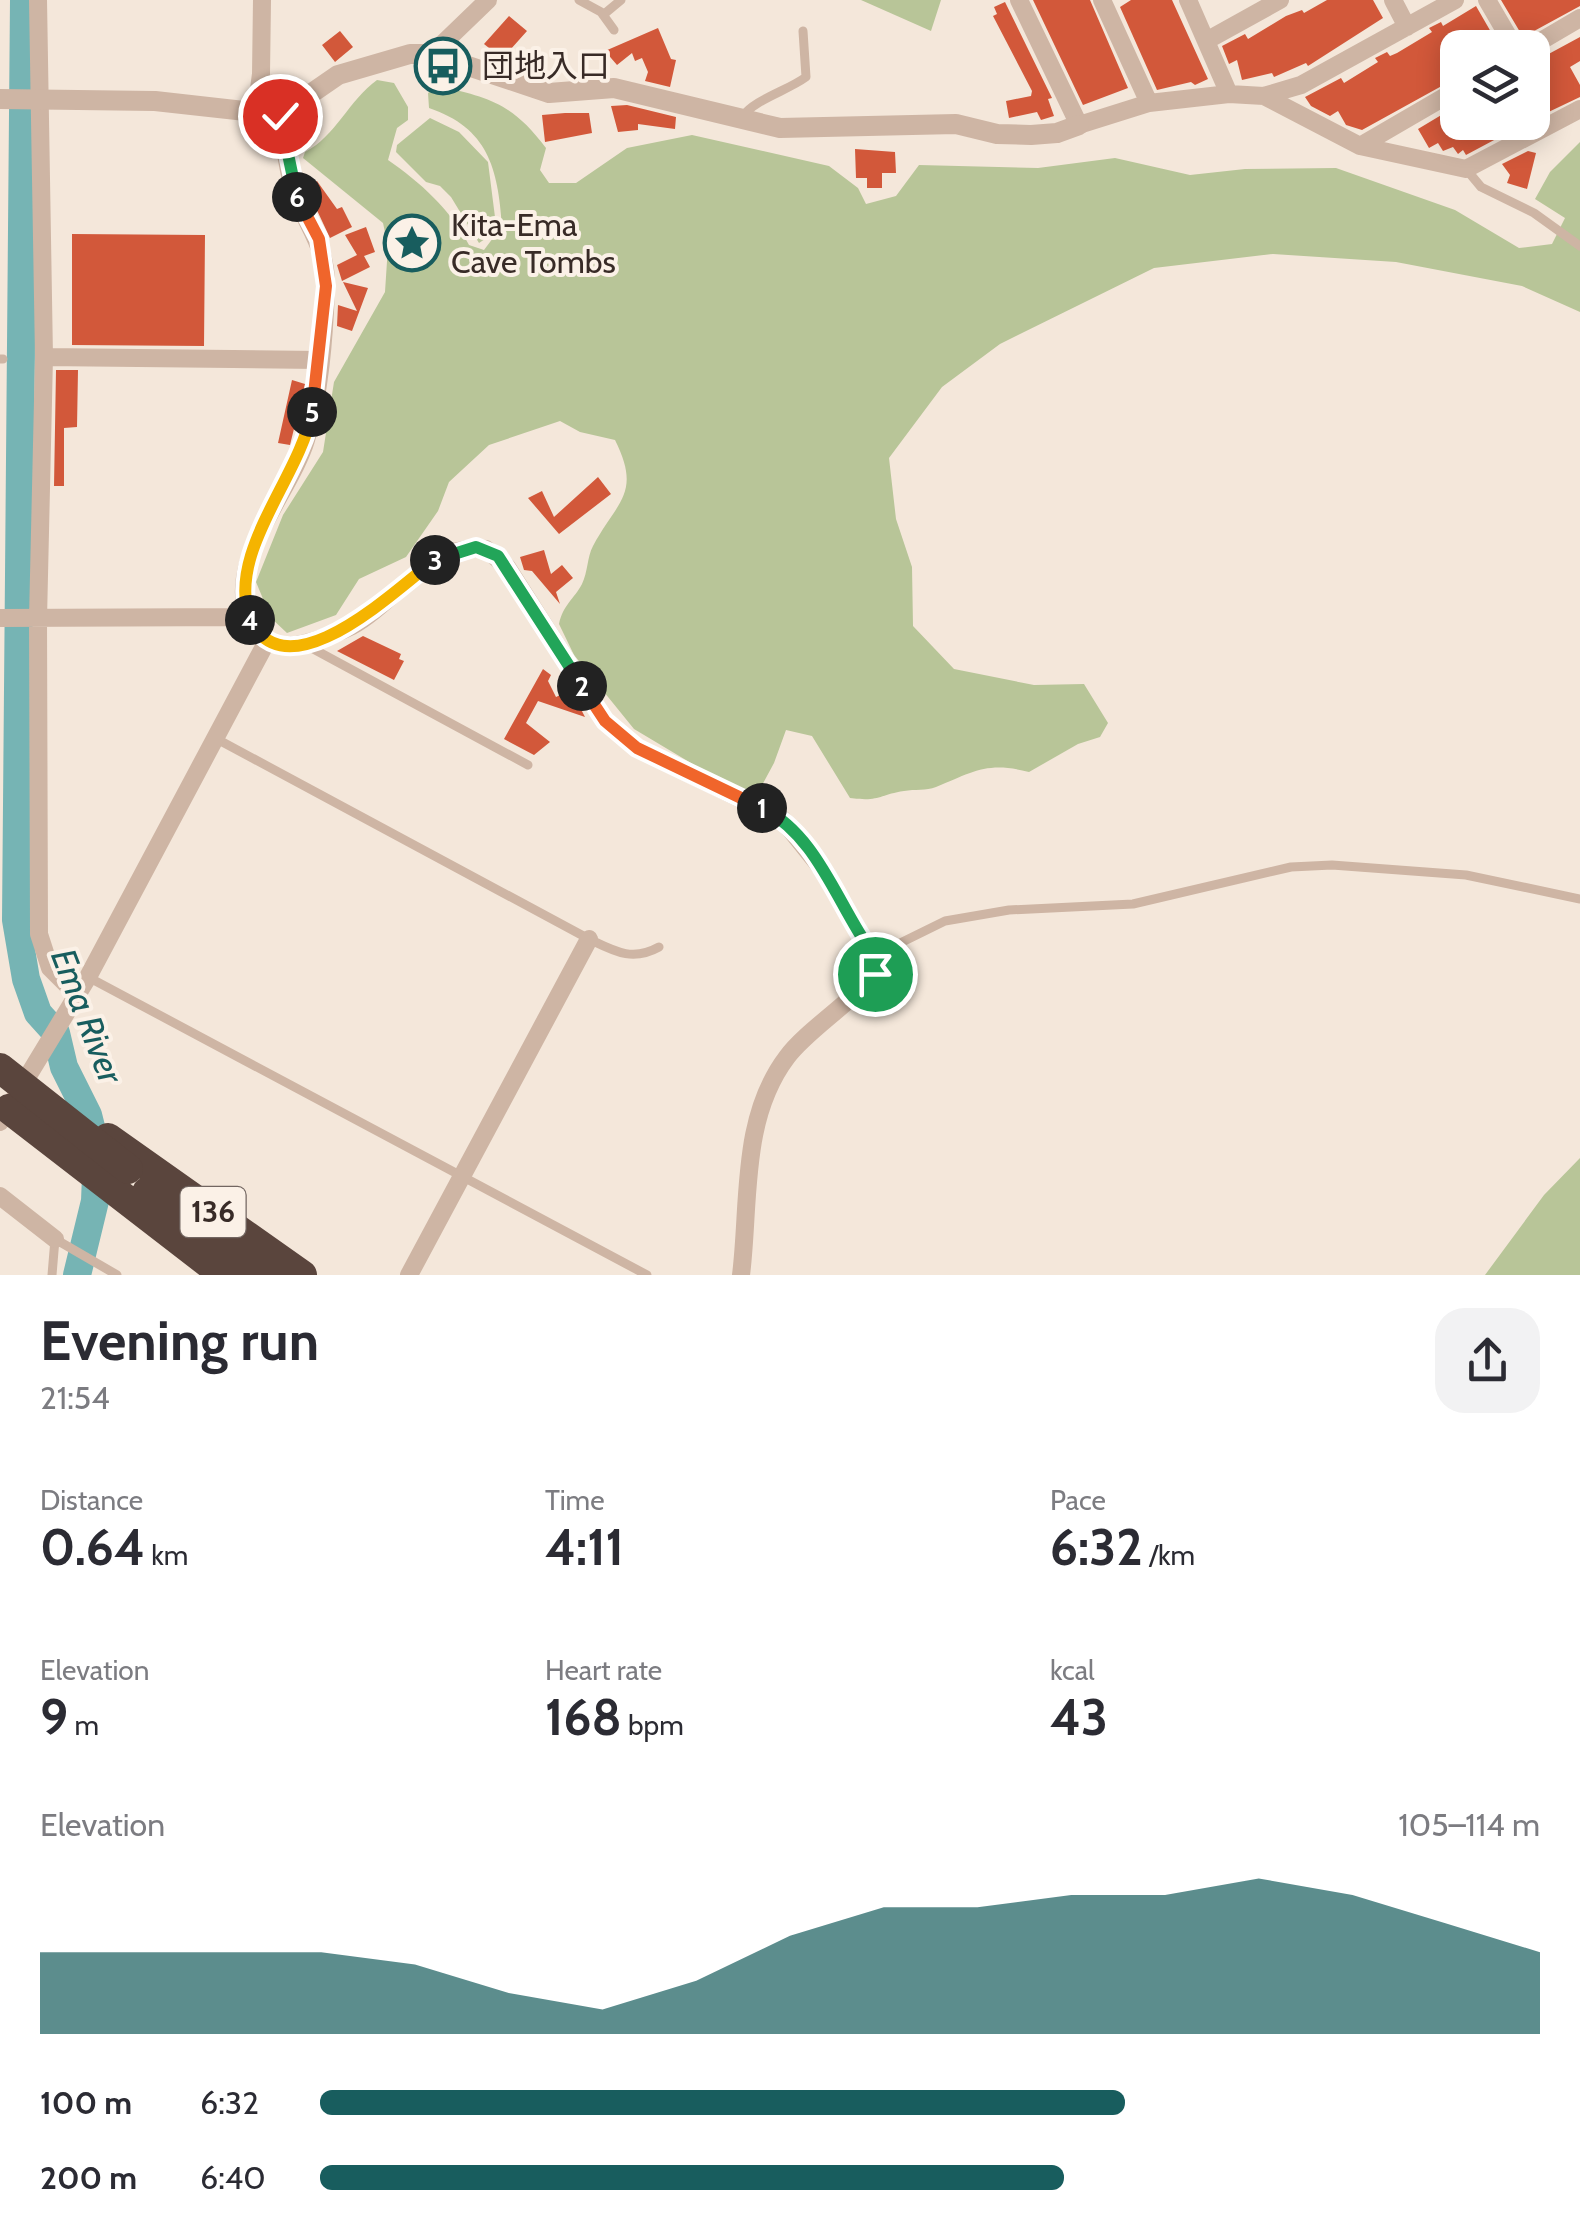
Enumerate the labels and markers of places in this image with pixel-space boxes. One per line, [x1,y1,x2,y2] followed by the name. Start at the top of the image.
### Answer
[413,36,473,96] bus stop icon: 団地入口
[482,46,610,85] place label: 団地入口
[238,74,323,159] pin
[272,172,322,222] pin: 6
[451,205,616,281] place label: Kita-Ema Cave Tombs
[382,213,442,273] place icon: Kita-Ema Cave Tombs
[287,387,337,437] pin: 5
[410,535,460,585] pin: 3
[225,595,275,645] pin: 4
[557,661,607,711] pin: 2
[737,783,787,833] pin: 1
[833,932,918,1017] pin

